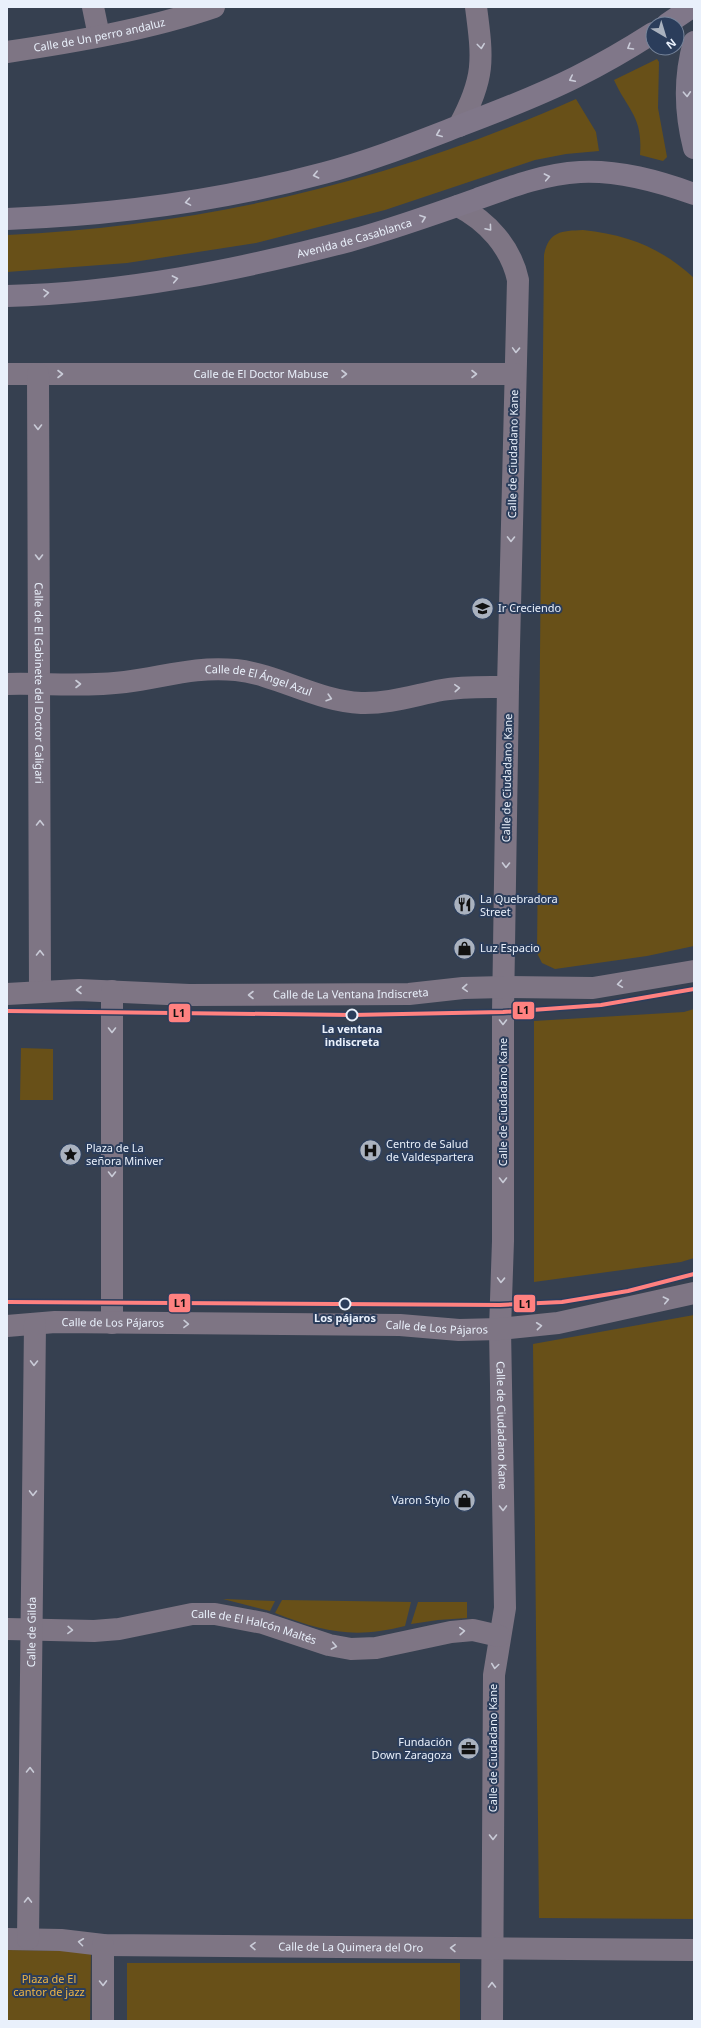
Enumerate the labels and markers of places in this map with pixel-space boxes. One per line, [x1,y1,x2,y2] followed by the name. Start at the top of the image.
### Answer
[470,595,496,621] school or university icon: Ir Creciendo
[498,600,561,615] place label: Ir Creciendo
[480,891,558,919] place label: La Quebradora Street
[452,892,478,918] restaurant icon: La Quebradora Street
[451,935,477,961] shop icon: Luz Espacio
[480,940,540,955] place label: Luz Espacio
[345,1008,359,1022] marker: La ventana indiscreta
[322,1021,382,1049] place label: La ventana indiscreta
[386,1136,474,1164] place label: Centro de Salud de Valdespartera
[357,1137,383,1163] hospital icon: Centro de Salud de Valdespartera
[86,1140,164,1168] place label: Plaza de La señora Miniver
[58,1141,84,1167] place icon: Plaza de La señora Miniver
[338,1297,352,1311] marker: Los pájaros
[314,1310,376,1325] place label: Los pájaros
[452,1487,478,1513] shop icon: Varon Stylo
[392,1492,450,1507] place label: Varon Stylo
[372,1734,452,1762] place label: Fundación Down Zaragoza
[455,1735,481,1761] office icon: Fundación Down Zaragoza

